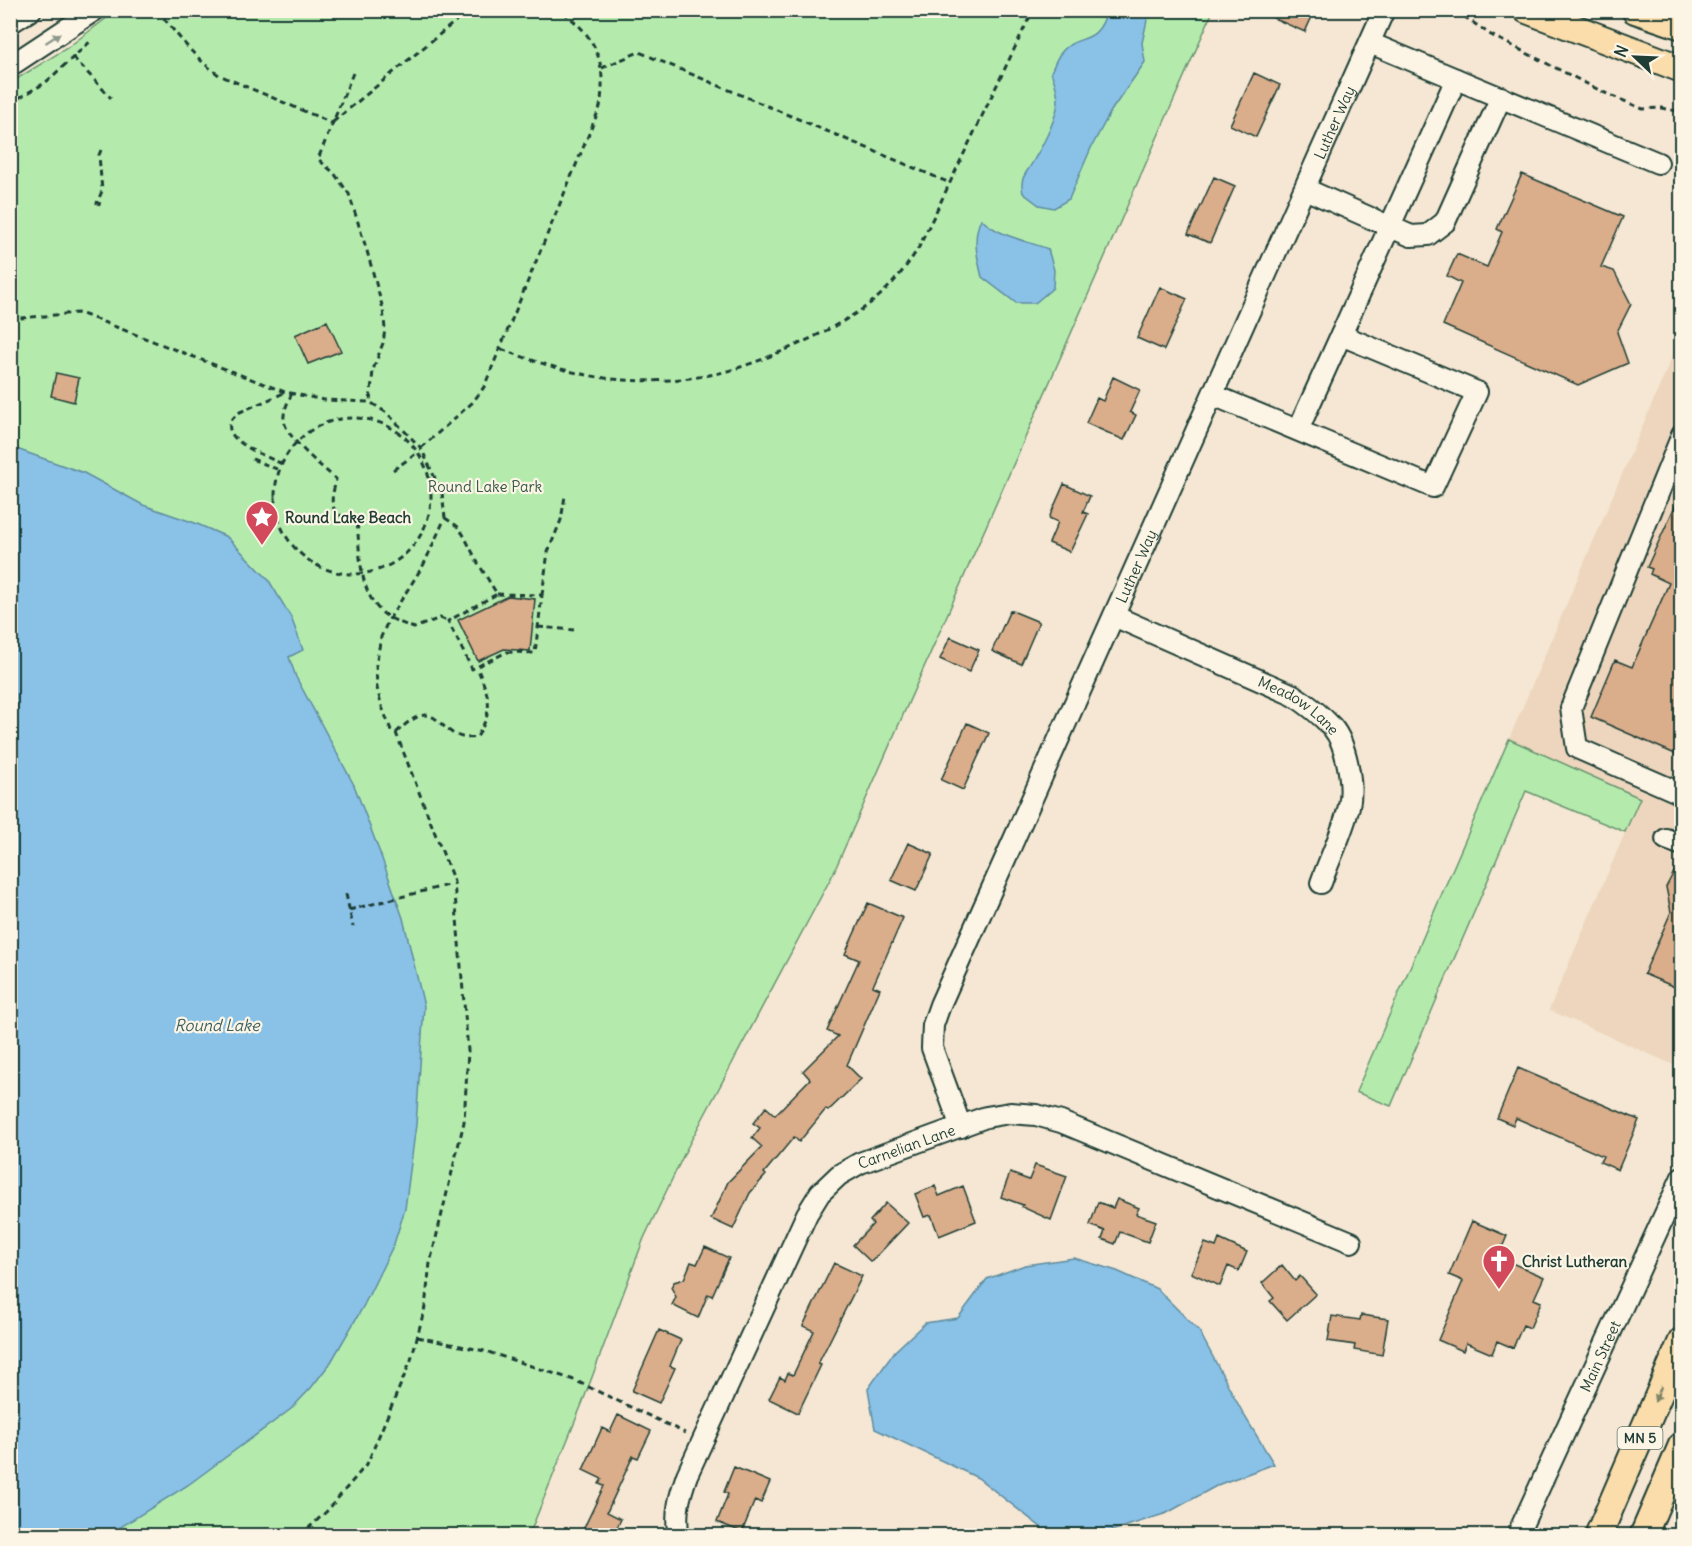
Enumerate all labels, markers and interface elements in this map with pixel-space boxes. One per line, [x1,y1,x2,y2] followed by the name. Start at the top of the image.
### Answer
[1605,27,1665,87] north arrow
[44,32,60,44] one-way arrow
[1610,42,1633,60] text: N
[1309,83,1359,162] street label: Luther Way
[428,477,543,496] park label: Round Lake Park
[244,499,280,546] place icon: Round Lake Beach
[285,508,412,527] place label: Round Lake Beach
[1111,526,1161,606] street label: Luther Way
[1255,671,1344,738] street label: Meadow Lane
[174,1015,261,1035] water label: Round Lake
[855,1120,958,1173] street label: Carnelian Lane
[1481,1243,1517,1290] church icon: Christ Lutheran
[1522,1252,1628,1271] place label: Christ Lutheran
[1575,1317,1624,1395] street label: Main Street
[1654,1386,1663,1403] one-way arrow
[1618,1427,1662,1449] road number: MN 5

